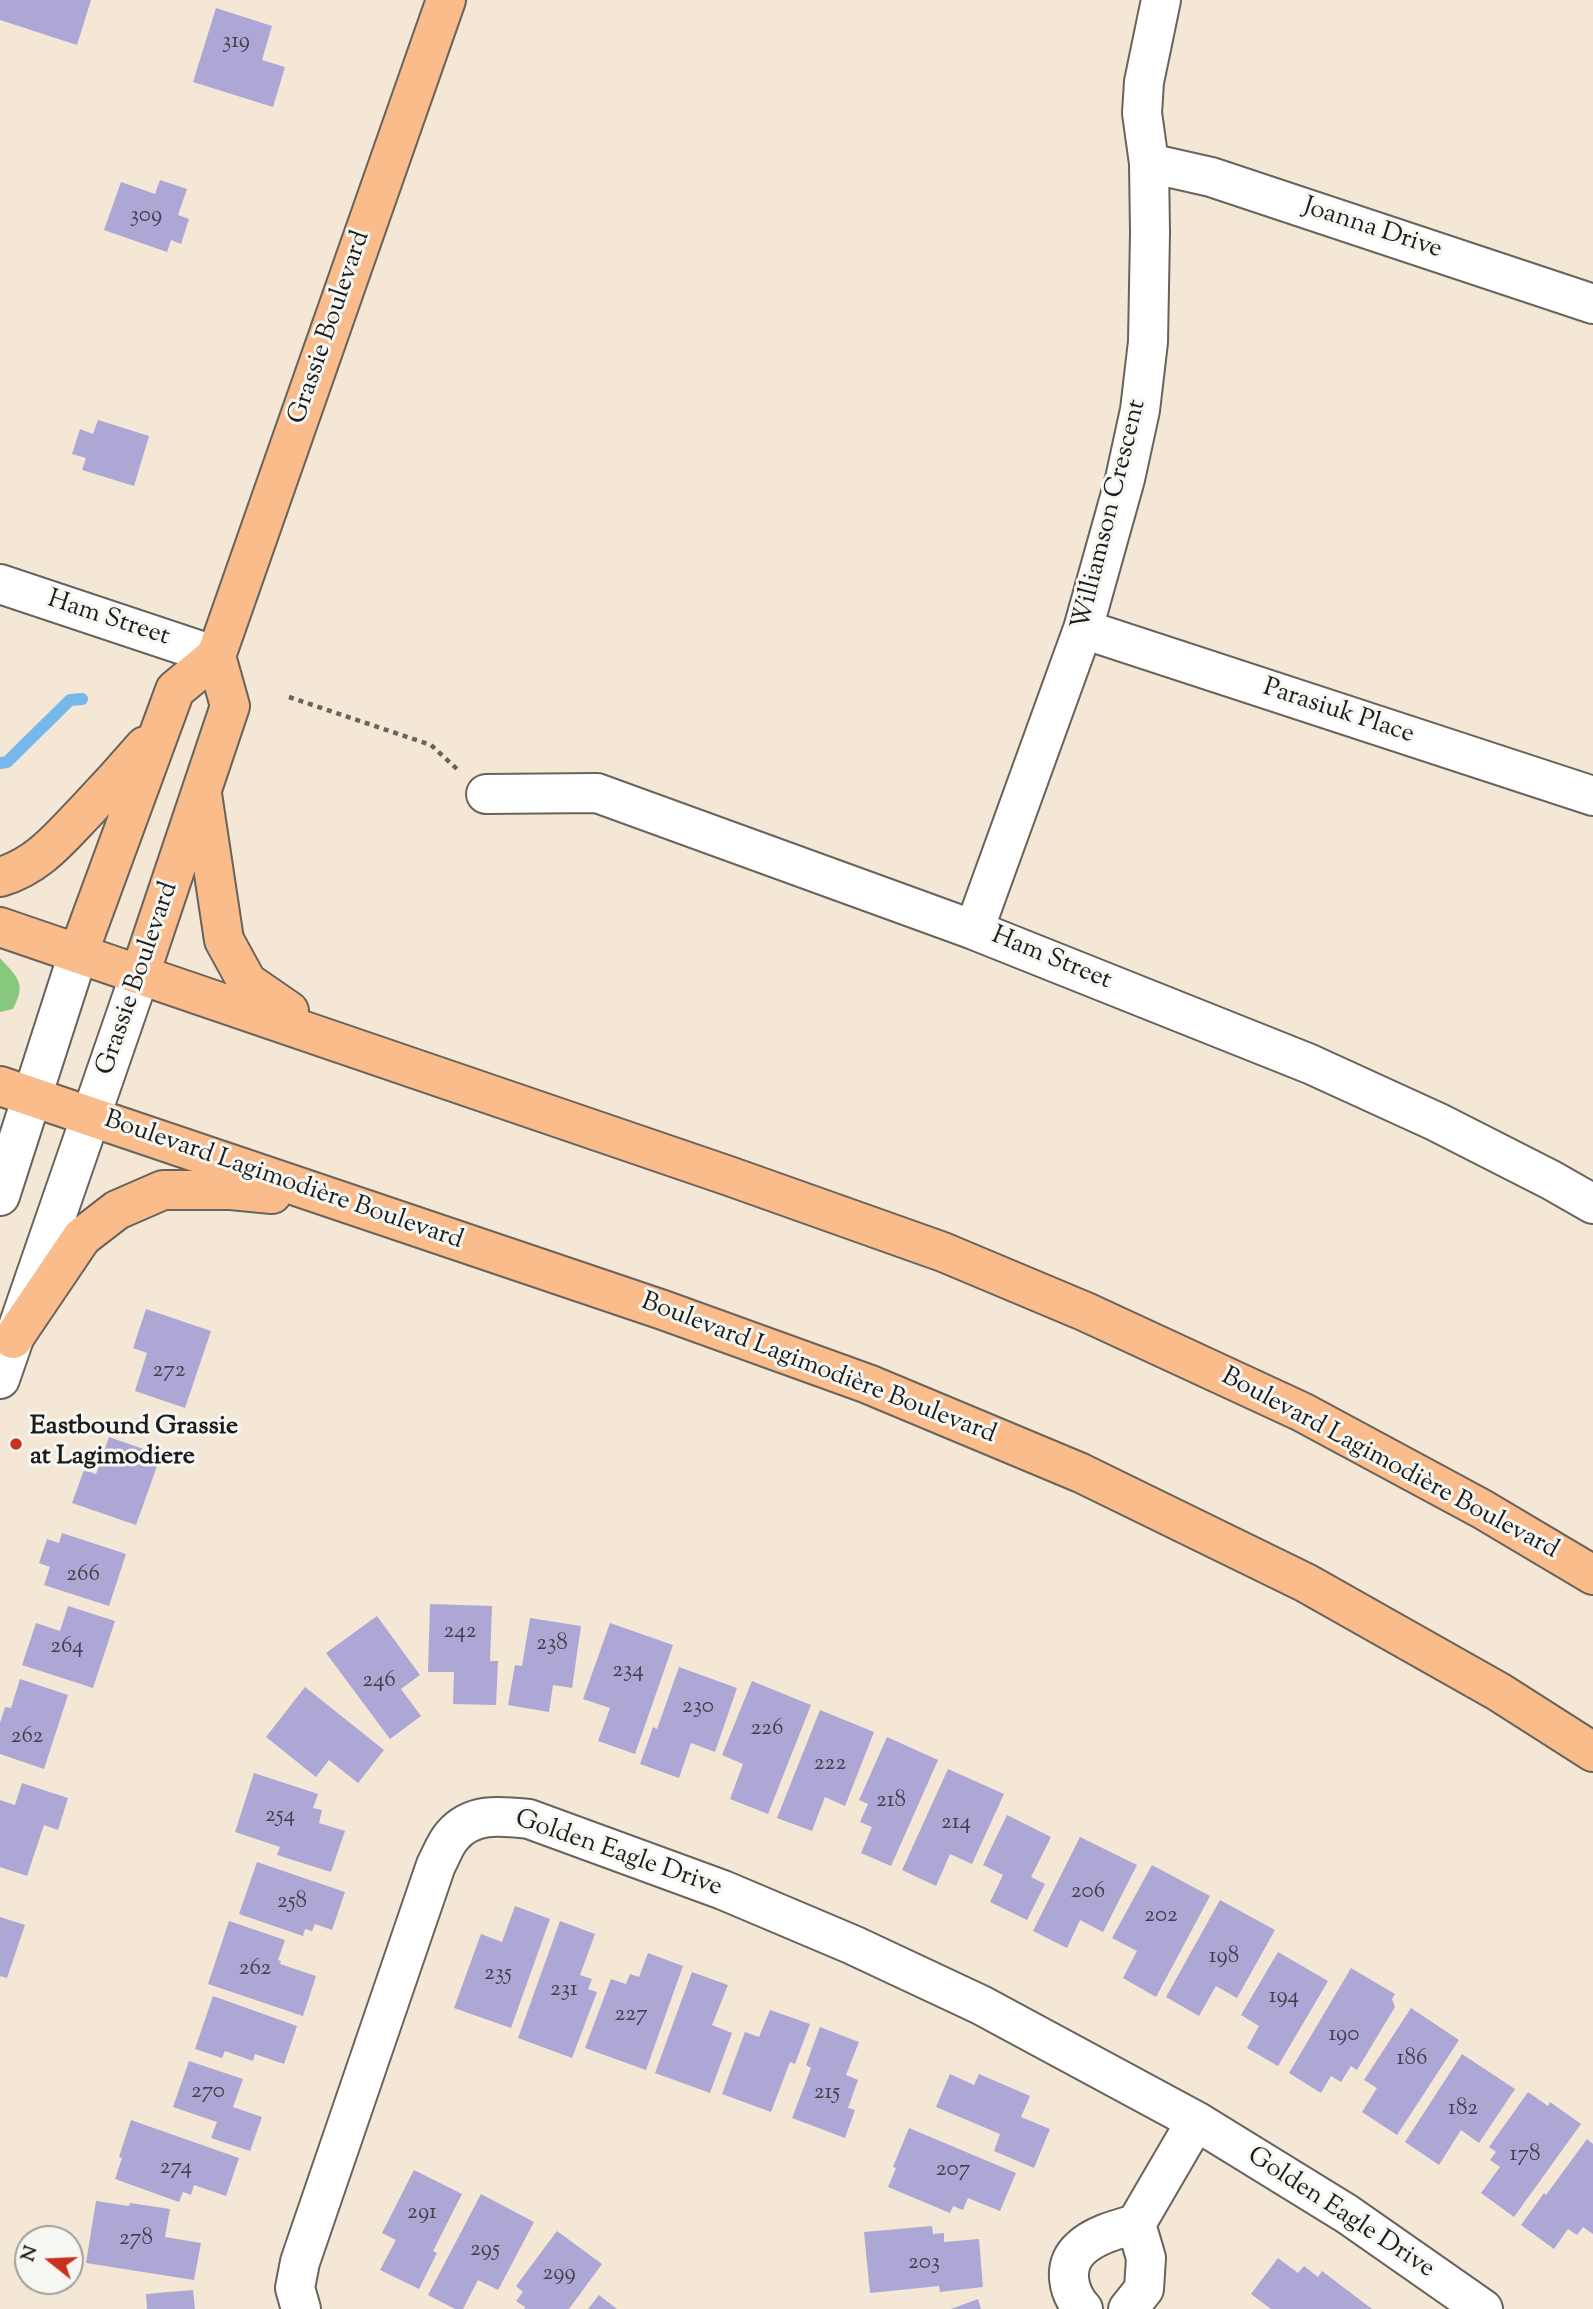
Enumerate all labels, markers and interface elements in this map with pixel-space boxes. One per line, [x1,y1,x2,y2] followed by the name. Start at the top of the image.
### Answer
[222,29,250,57] house number: 319
[1298,193,1446,267] street label: Joanna Drive
[130,203,162,231] house number: 309
[283,227,379,429] street label: Grassie Boulevard
[1067,397,1155,633] street label: Williamson Crescent
[43,586,173,654] street label: Ham Street
[1258,674,1418,752] street label: Parasiuk Place
[91,878,187,1080] street label: Grassie Boulevard
[986,922,1116,998] street label: Ham Street
[99,1106,467,1258] street label: Boulevard Lagimodière Boulevard
[636,1288,1000,1452] street label: Boulevard Lagimodière Boulevard
[153,1358,185,1386] house number: 272
[1215,1363,1563,1567] street label: Boulevard Lagimodière Boulevard
[30,1413,238,1474] place label: Eastbound Grassie at Lagimodiere
[8,1436,24,1452] marker: Eastbound Grassie at Lagimodiere
[66,1562,100,1590] house number: 266
[443,1619,477,1647] house number: 242
[536,1631,568,1659] house number: 238
[50,1634,84,1662] house number: 264
[612,1658,644,1686] house number: 234
[362,1668,396,1696] house number: 246
[682,1694,714,1722] house number: 230
[751,1716,783,1744] house number: 226
[11,1724,43,1752] house number: 262
[814,1751,846,1779] house number: 222
[876,1788,906,1816] house number: 218
[265,1803,295,1831] house number: 254
[510,1805,726,1905] street label: Golden Eagle Drive
[941,1810,971,1838] house number: 214
[1071,1879,1105,1907] house number: 206
[277,1889,307,1917] house number: 258
[1144,1903,1178,1931] house number: 202
[1209,1944,1239,1972] house number: 198
[239,1956,271,1984] house number: 262
[484,1961,512,1989] house number: 235
[550,1977,578,2005] house number: 231
[1269,1984,1299,2012] house number: 194
[614,2002,648,2030] house number: 227
[1329,2022,1359,2050] house number: 190
[1397,2046,1427,2074] house number: 186
[191,2079,225,2107] house number: 270
[814,2080,840,2108] house number: 215
[1448,2096,1478,2124] house number: 182
[1240,2142,1440,2286] street label: Golden Eagle Drive
[1510,2142,1540,2170] house number: 178
[160,2155,192,2183] house number: 274
[936,2157,970,2185] house number: 207
[407,2200,437,2228] house number: 291
[14,2225,84,2295] north arrow
[119,2226,153,2254] house number: 278
[470,2237,500,2265] house number: 295
[15,2243,46,2265] text: N
[908,2250,940,2278] house number: 203
[542,2261,576,2289] house number: 299

